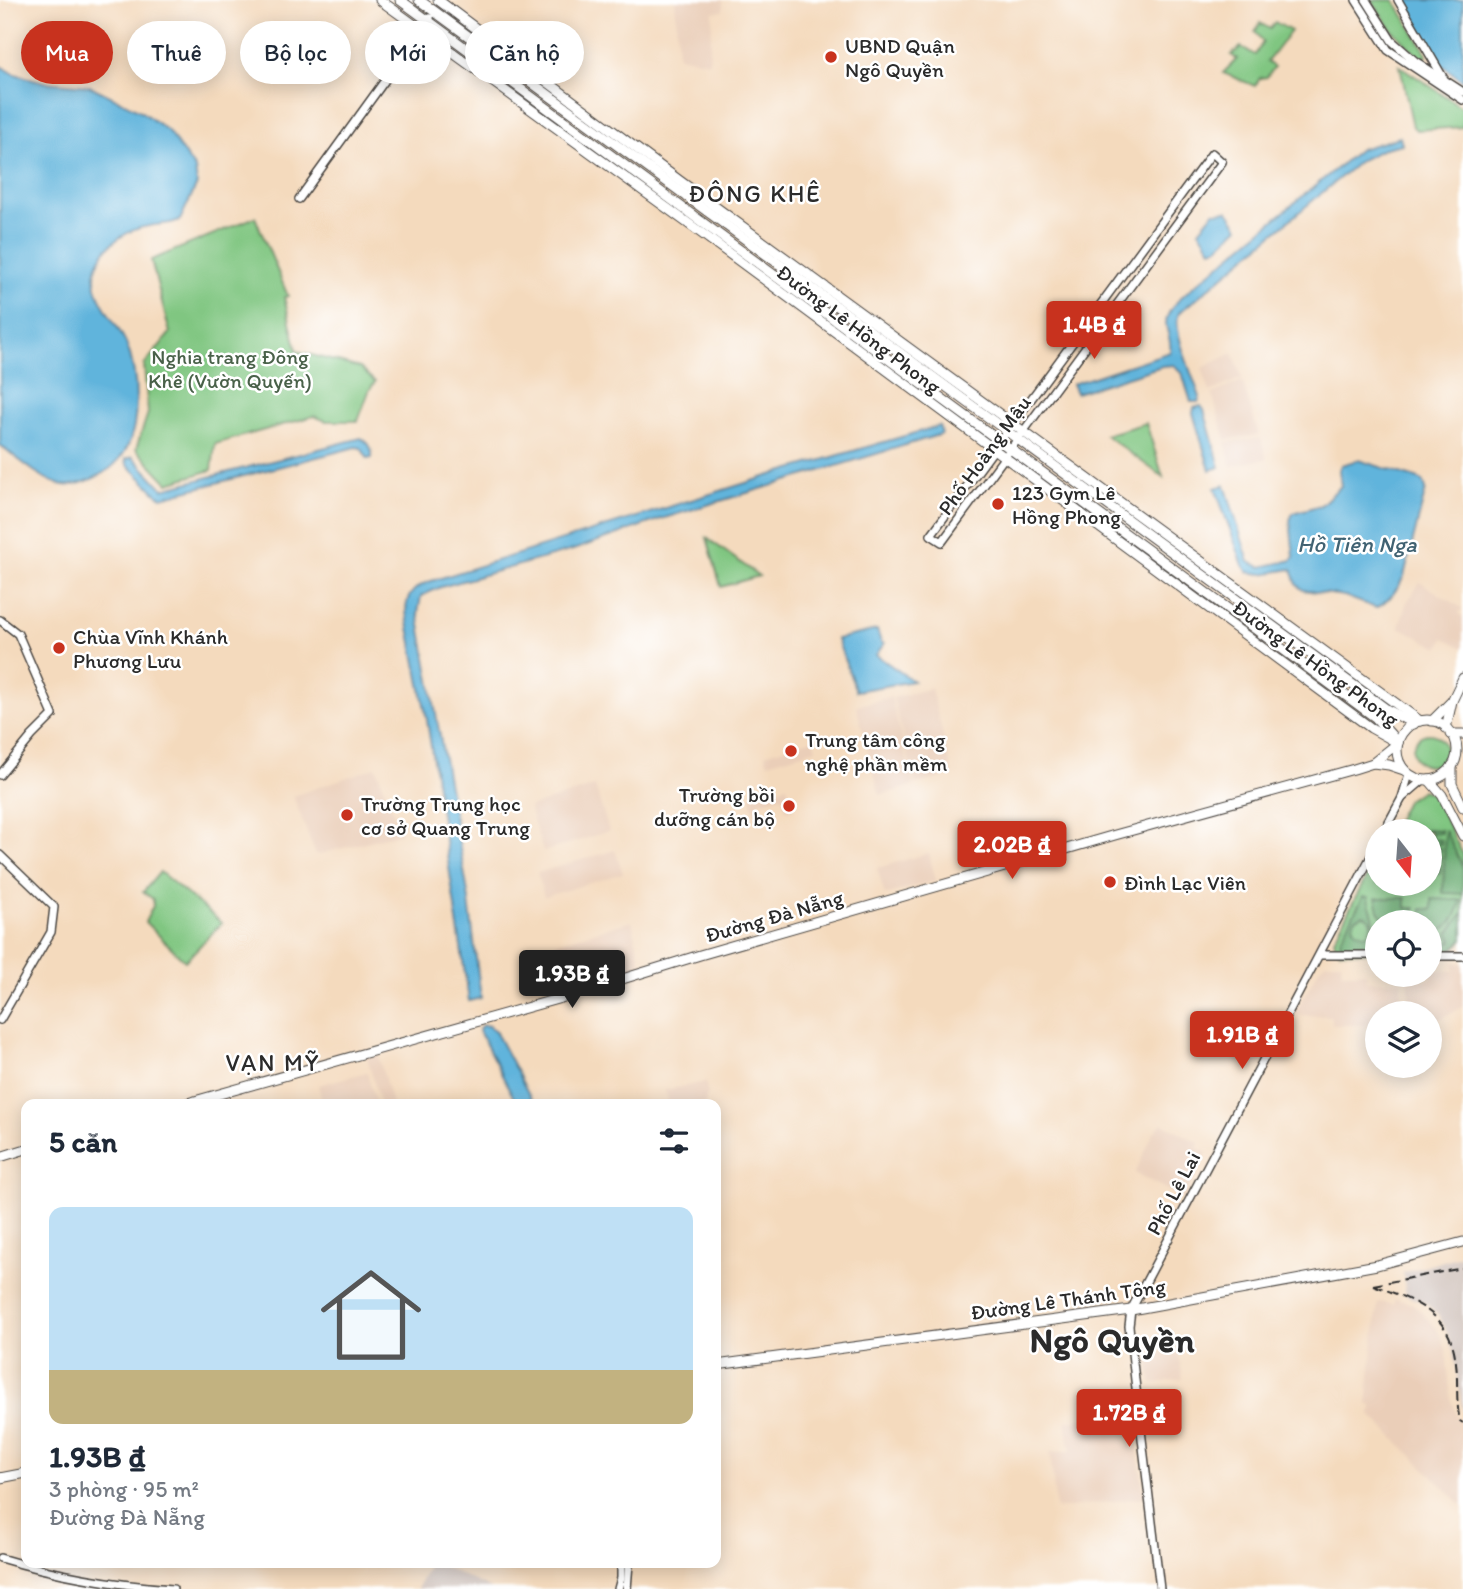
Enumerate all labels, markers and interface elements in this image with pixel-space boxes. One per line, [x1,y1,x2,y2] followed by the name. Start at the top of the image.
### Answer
[21,21,113,84] chip: Mua
[127,21,226,84] chip: Thuê
[240,21,351,84] chip: Bộ lọc
[365,21,451,84] chip: Mới
[465,21,584,84] chip: Căn hộ
[845,33,955,82] place label: UBND Quận Ngô Quyền
[823,49,839,65] marker: UBND Quận Ngô Quyền
[688,179,822,208] district label: ĐÔNG KHÊ
[772,259,946,399] street label: Đường Lê Hồng Phong
[1037,302,1151,361] pin: 1.4B ₫
[1062,310,1126,338] text: 1.4B ₫
[148,344,312,393] park label: Nghia trang Đông Khê (Vườn Quyến)
[932,390,1036,520] street label: Phố Hoàng Mậu
[1012,480,1121,529] place label: 123 Gym Lê Hồng Phong
[990,496,1006,512] marker: 123 Gym Lê Hồng Phong
[1297,530,1417,558] water label: Hồ Tiên Nga
[1228,594,1404,732] street label: Đường Lê Hồng Phong
[73,624,228,673] place label: Chùa Vĩnh Khánh Phương Lưu
[51,640,67,656] marker: Chùa Vĩnh Khánh Phương Lưu
[805,727,948,776] place label: Trung tâm công nghệ phần mềm
[783,743,799,759] marker: Trung tâm công nghệ phần mềm
[654,782,775,831] place label: Trường bồi dưỡng cán bộ
[361,791,530,840] place label: Trường Trung học cơ sở Quang Trung
[781,798,797,814] marker: Trường bồi dưỡng cán bộ
[339,807,355,823] marker: Trường Trung học cơ sở Quang Trung
[1365,819,1442,896] north arrow
[1365,819,1442,1078] map controls
[947,822,1077,881] pin: 2.02B ₫
[973,830,1051,858] text: 2.02B ₫
[1124,870,1246,895] place label: Đình Lạc Viên
[1102,874,1118,890] marker: Đình Lạc Viên
[702,884,846,948] street label: Đường Đà Nẵng
[1365,910,1442,987] button: locate
[507,950,637,1010] pin: 1.93B ₫
[535,959,609,987] text: 1.93B ₫
[1365,1001,1442,1078] button: layers
[1177,1012,1307,1071] pin: 1.91B ₫
[1206,1020,1278,1048] text: 1.91B ₫
[226,1048,320,1077] district label: VẠN MỸ
[655,1122,693,1160] icon: filters
[49,1123,117,1160] text: 5 căn
[1141,1147,1205,1239] street label: Phố Lê Lai
[308,1252,434,1378] icon: home
[969,1273,1167,1325] street label: Đường Lê Thánh Tông
[1030,1319,1195,1361] district label: Ngô Quyền
[1064,1390,1194,1449] pin: 1.72B ₫
[1093,1398,1165,1426] text: 1.72B ₫
[49,1438,145,1475] text: 1.93B ₫
[49,1475,199,1503] text: 3 phòng · 95 m²
[49,1503,205,1531] text: Đường Đà Nẵng

